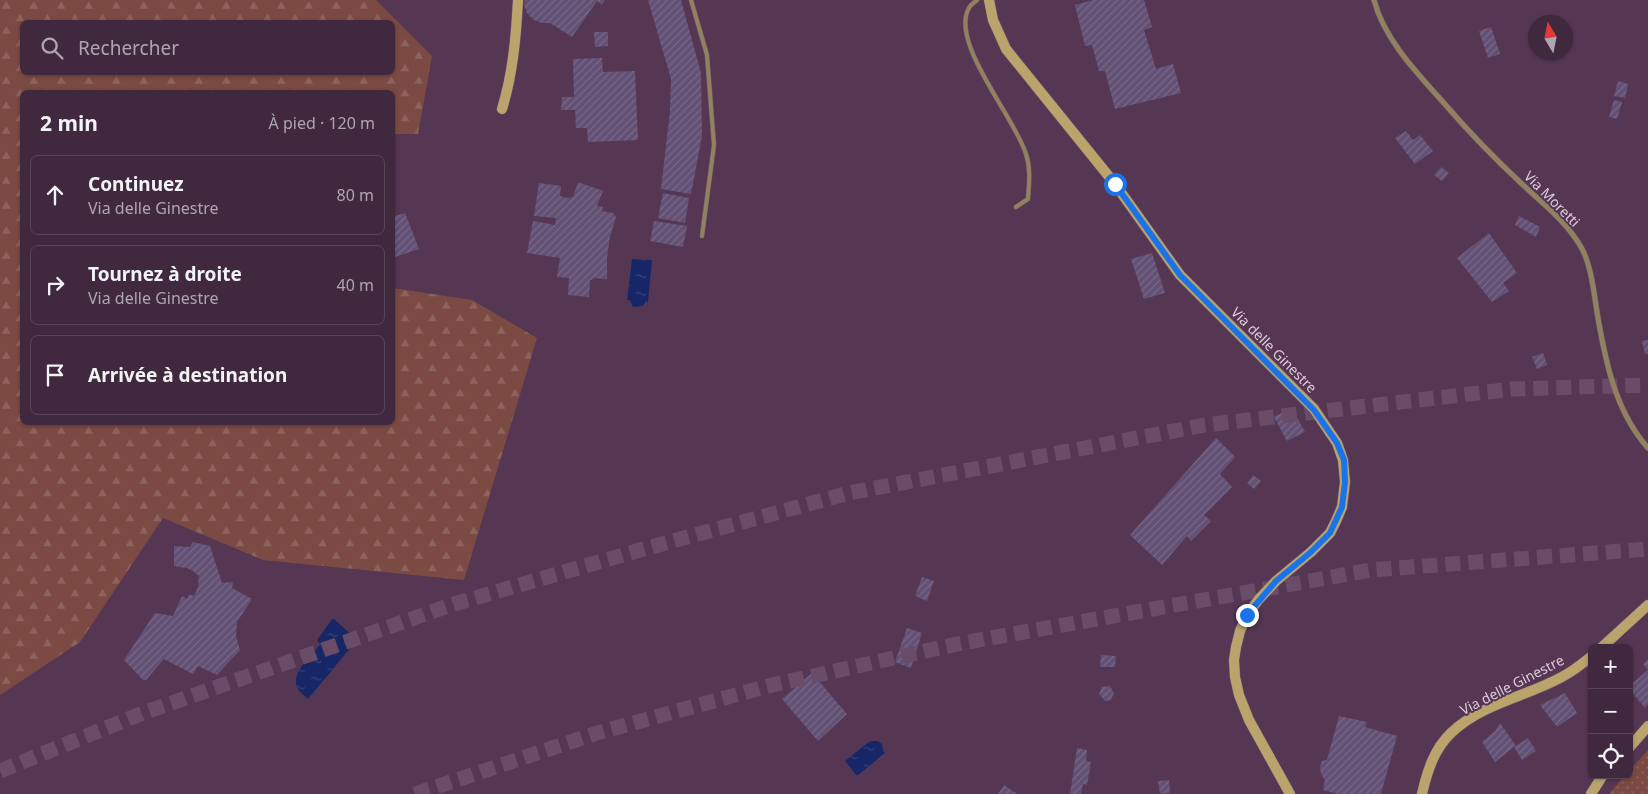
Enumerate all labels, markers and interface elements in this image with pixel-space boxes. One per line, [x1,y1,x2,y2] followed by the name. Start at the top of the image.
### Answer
[1528,15,1573,60] north arrow
[20,20,395,75] search box
[38,34,66,62] icon: search
[78,35,179,61] text: Rechercher
[40,109,98,137] text: 2 min
[269,112,375,134] text: À pied · 120 m
[1520,167,1584,231] street label: Via Moretti
[88,171,184,197] text: Continuez
[1104,173,1127,196] route start
[41,181,69,209] icon: ahead
[337,184,374,206] text: 80 m
[88,197,219,219] text: Via delle Ginestre
[88,261,242,287] text: Tournez à droite
[41,271,69,299] icon: right
[337,274,374,296] text: 40 m
[88,287,219,309] text: Via delle Ginestre
[1227,303,1322,397] street label: Via delle Ginestre
[41,361,69,389] icon: arrive
[88,362,287,388] text: Arrivée à destination
[1236,604,1259,627] route end
[1588,644,1633,779] map controls
[1588,644,1633,689] button: +
[1457,650,1567,719] street label: Via delle Ginestre
[1588,689,1633,734] button: −
[1588,734,1633,779] button: locate

